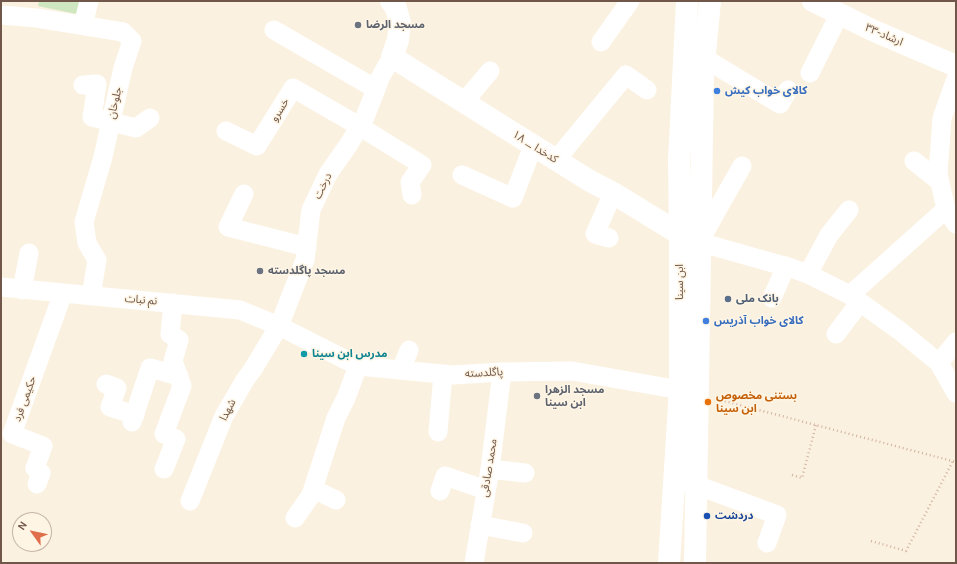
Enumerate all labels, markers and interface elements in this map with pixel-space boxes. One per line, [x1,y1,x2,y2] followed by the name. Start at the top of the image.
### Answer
[366,18,425,32] place label: مسجد الرضا
[353,20,363,30] marker: مسجد الرضا
[863,21,905,49] street label: ۳۳-ارشاد
[725,84,807,98] place label: کالای خواب کیش
[105,86,125,120] street label: جلوخان
[712,86,722,96] marker: کالای خواب کیش
[268,96,292,124] street label: خسرو
[510,128,560,166] street label: ۱۸ _ کدخدا
[311,171,335,201] street label: درخت
[268,264,345,278] place label: مسجد پاگلدسته
[673,264,687,300] street label: ابن سینا
[255,266,265,276] marker: مسجد پاگلدسته
[124,292,158,308] street label: نم نبات
[736,292,779,306] place label: بانک ملی
[723,294,733,304] marker: بانک ملی
[714,314,804,328] place label: کالای خواب آذریس
[701,316,711,326] marker: کالای خواب آذریس
[312,347,388,361] place label: مدرس ابن سینا
[299,349,309,359] marker: مدرس ابن سینا
[465,365,503,381] street label: پاگلدسته
[11,374,39,424] street label: حکیمی فرد
[545,383,604,409] place label: مسجد الزهرا ابن سینا
[716,389,797,415] place label: بستنی مخصوص ابن سینا
[532,391,542,401] marker: مسجد الزهرا ابن سینا
[217,397,239,423] street label: شهدا
[703,397,713,407] marker: بستنی مخصوص ابن سینا
[478,438,500,498] street label: محمد صادقی
[715,509,754,523] place label: دردشت
[702,511,712,521] marker: دردشت
[12,512,52,552] north arrow
[15,519,30,533] text: N

